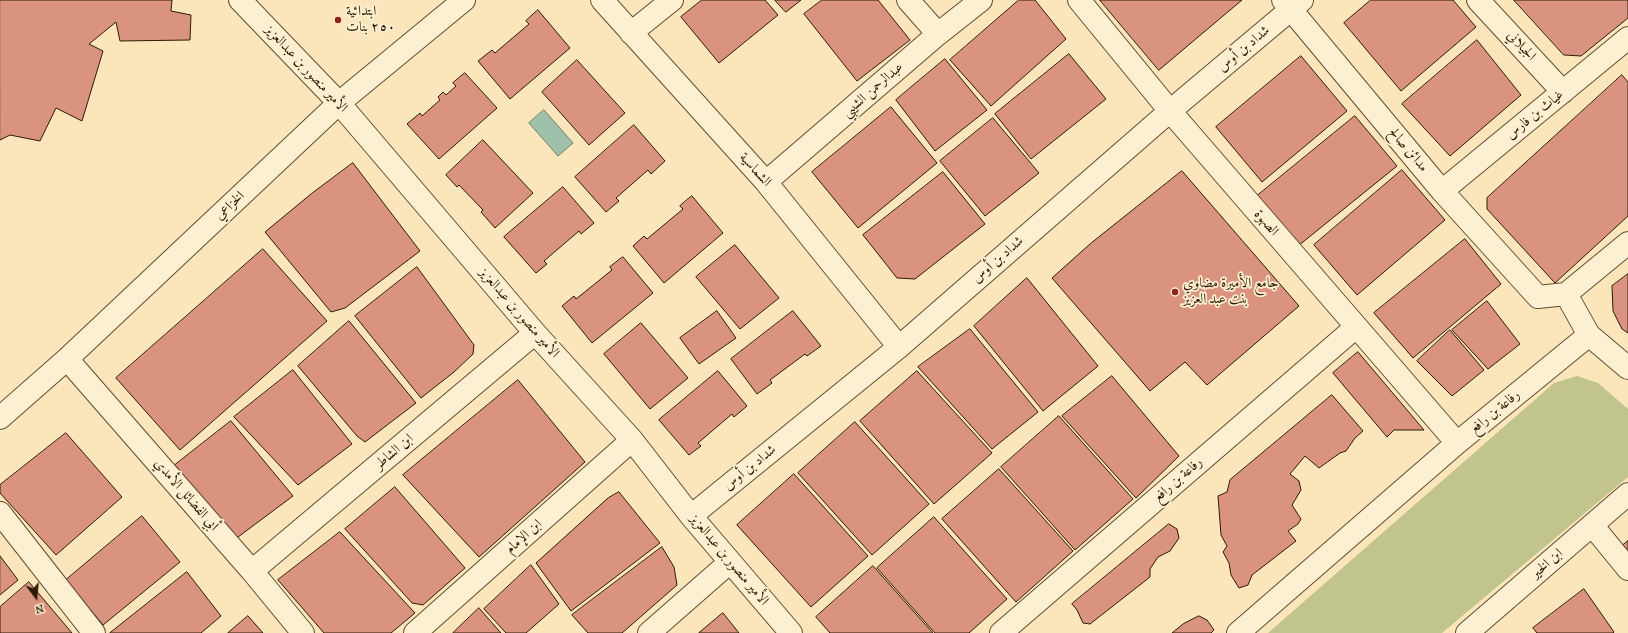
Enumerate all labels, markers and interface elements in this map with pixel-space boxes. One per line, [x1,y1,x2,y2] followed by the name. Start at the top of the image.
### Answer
[346,4,396,36] place label: ابتدائية ٢٥٠ بنات
[333,15,343,25] marker: ابتدائية ٢٥٠ بنات
[261,22,351,116] street label: الأمير منصور بن عبدالعزيز
[1214,22,1274,76] street label: شداد بن أوس
[1503,27,1539,65] street label: الجيلاني
[839,59,907,121] street label: عبدالرحمن الشيبي
[1503,87,1567,143] street label: غياث بن فارس
[1385,125,1431,175] street label: مدائن صالح
[735,150,775,190] street label: الشماسية
[212,188,248,224] street label: الخزاعي
[1250,207,1282,239] street label: الصهوة
[969,233,1027,287] street label: شداد بن أوس
[475,265,563,361] street label: الأمير منصور بن عبدالعزيز
[1183,276,1278,308] place label: جامع الأميرة مضاوي بنت عبد العزيز
[1170,287,1180,297] marker: جامع الأميرة مضاوي بنت عبد العزيز
[1466,387,1524,437] street label: رفاعة بن رافع
[371,431,417,473] street label: ابن الشاطر
[720,442,780,494] street label: شداد بن أوس
[1150,454,1206,506] street label: رفاعة بن رافع
[150,455,222,535] street label: أبي الفضائل الأمدي
[686,511,772,609] street label: الأمير منصور بن عبدالعزيز
[502,516,546,558] street label: ابن الإمام
[1527,545,1567,583] street label: ابن الخير
[16,577,56,617] north arrow
[34,602,45,616] text: N

